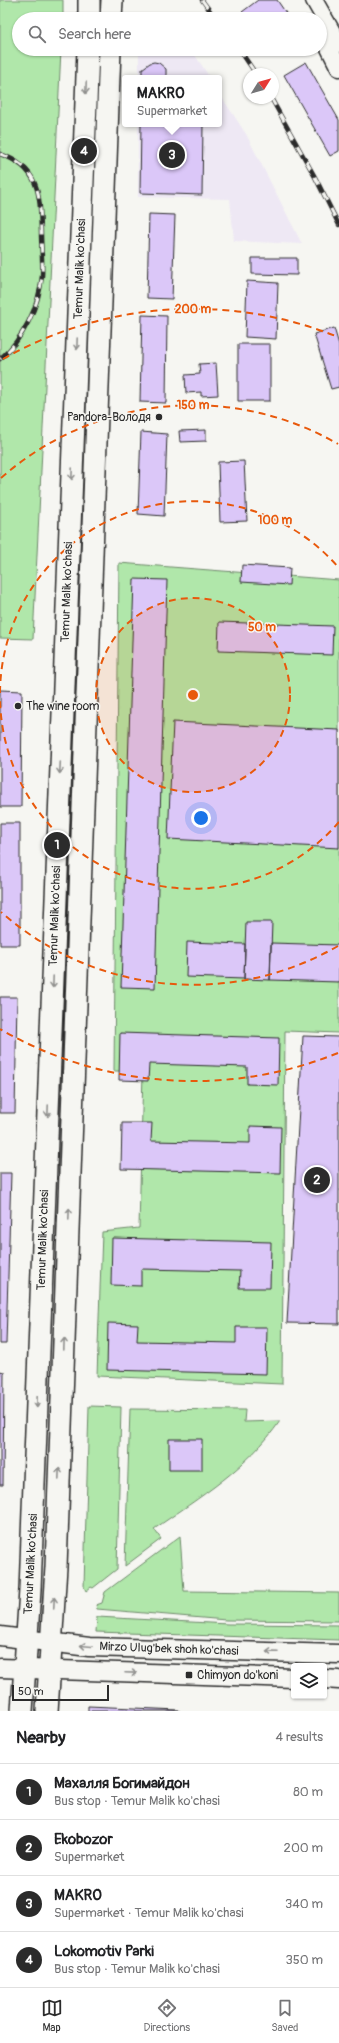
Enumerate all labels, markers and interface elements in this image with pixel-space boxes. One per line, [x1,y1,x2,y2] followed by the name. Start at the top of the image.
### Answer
[12,12,327,56] search box
[26,23,48,45] icon: search
[58,25,131,44] text: Search here
[243,68,279,104] north arrow
[122,75,222,127] popup
[82,81,90,94] one-way arrow
[137,84,184,103] text: MAKRO
[137,103,207,119] text: Supermarket
[71,136,97,166] pin: 4
[159,140,185,170] pin: 3
[71,218,89,320] street label: Temur Malik ko'chasi
[175,302,212,317] text: 200 m
[73,337,80,350] one-way arrow
[177,398,210,413] text: 150 m
[67,410,151,425] place label: Pandora-Володя
[154,412,164,422] marker: Pandora-Володя
[68,467,76,480] one-way arrow
[258,513,293,528] text: 100 m
[58,541,76,643] street label: Temur Malik ko'chasi
[248,620,276,635] text: 50 m
[186,688,200,702] centre of rings
[26,699,100,714] place label: The wine room
[13,701,23,711] marker: The wine room
[56,761,64,774] one-way arrow
[191,808,211,828] your location
[44,830,70,860] pin: 1
[46,865,64,967] street label: Temur Malik ko'chasi
[49,975,57,988] one-way arrow
[44,1104,52,1117] one-way arrow
[304,1165,330,1195] pin: 2
[34,1189,52,1291] street label: Temur Malik ko'chasi
[65,1208,72,1221] one-way arrow
[60,1338,68,1351] one-way arrow
[33,1395,41,1408] one-way arrow
[56,1468,63,1481] one-way arrow
[21,1513,41,1615] street label: Temur Malik ko'chasi
[51,1597,58,1610] one-way arrow
[99,1639,239,1659] street label: Mirzo Ulug'bek shoh ko'chasi
[80,1643,93,1650] one-way arrow
[266,1648,279,1656] one-way arrow
[291,1663,327,1699] map controls
[291,1663,327,1699] button: layers
[197,1668,278,1683] place label: Chimyon do'koni
[124,1670,137,1677] one-way arrow
[184,1670,194,1680] marker: Chimyon do'koni
[12,1683,109,1702] scale bar
[18,1685,44,1698] text: 50 m
[16,1727,65,1748] text: Nearby
[276,1729,323,1745] text: 4 results
[54,1774,190,1793] text: Махалля Богимайдон
[26,1784,32,1800] text: 1
[293,1784,323,1800] text: 80 m
[54,1793,220,1809] text: Bus stop · Temur Malik ko'chasi
[54,1830,113,1849] text: Ekobozor
[25,1840,33,1856] text: 2
[284,1840,323,1856] text: 200 m
[54,1849,125,1865] text: Supermarket
[54,1886,102,1905] text: MAKRO
[25,1896,33,1912] text: 3
[285,1896,323,1912] text: 340 m
[54,1905,244,1921] text: Supermarket · Temur Malik ko'chasi
[54,1942,154,1961] text: Lokomotiv Parki
[25,1952,33,1968] text: 4
[285,1952,323,1968] text: 350 m
[54,1961,220,1977] text: Bus stop · Temur Malik ko'chasi
[41,1997,63,2034] tab: Map
[144,1997,190,2034] tab: Directions
[271,1997,298,2034] tab: Saved

